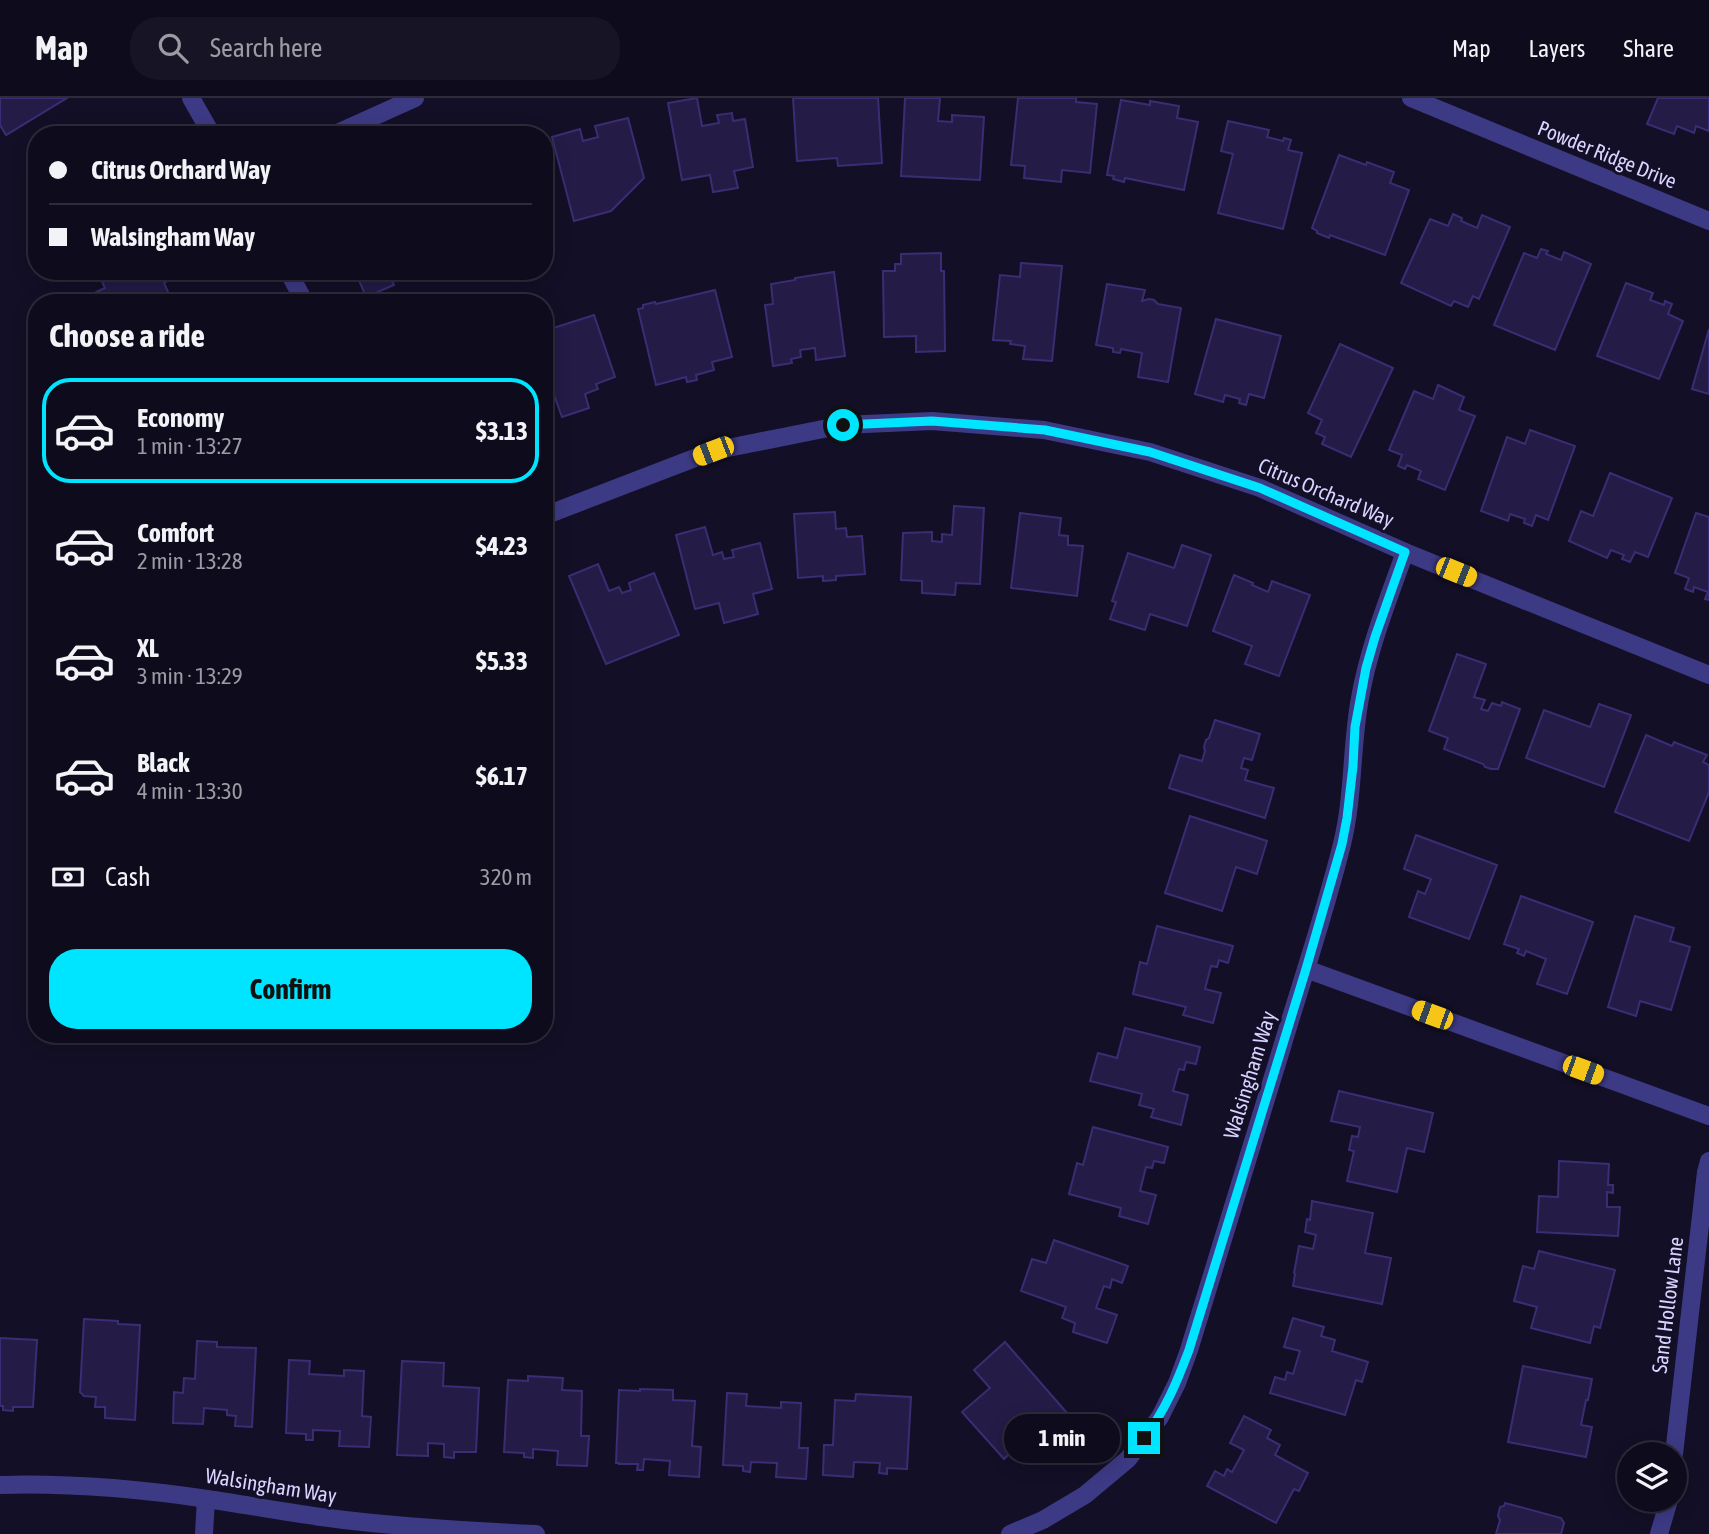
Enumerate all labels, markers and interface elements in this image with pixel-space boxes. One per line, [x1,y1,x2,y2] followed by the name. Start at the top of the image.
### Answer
[130,17,620,80] search box
[35,29,88,67] text: Map
[154,29,192,67] icon: search
[210,33,322,63] text: Search here
[1452,35,1491,62] text: Map
[1529,35,1585,62] text: Layers
[1623,35,1674,62] text: Share
[1534,115,1680,193] street label: Powder Ridge Drive
[91,155,271,185] text: Citrus Orchard Way
[91,222,255,252] text: Walsingham Way
[49,317,205,354] text: Choose a ride
[53,399,116,462] icon: car
[137,403,224,433] text: Economy
[827,409,859,441] route start
[476,416,528,446] text: $3.13
[137,433,243,459] text: 1 min · 13:27
[690,434,737,468] car
[1255,453,1398,532] street label: Citrus Orchard Way
[53,514,116,577] icon: car
[137,518,214,548] text: Comfort
[476,531,528,561] text: $4.23
[137,548,243,574] text: 2 min · 13:28
[1433,554,1480,590] car
[53,629,116,692] icon: car
[137,633,159,663] text: XL
[476,646,528,676] text: $5.33
[137,663,243,689] text: 3 min · 13:29
[53,744,116,807] icon: car
[137,748,189,778] text: Black
[476,761,528,791] text: $6.17
[137,778,243,804] text: 4 min · 13:30
[49,858,87,896] icon: cash
[105,862,151,892] text: Cash
[480,864,532,890] text: 320 m
[49,949,532,1029] button: Confirm
[1409,998,1456,1032] car
[1218,1008,1280,1141] street label: Walsingham Way
[1560,1053,1607,1087] car
[1647,1235,1687,1374] street label: Sand Hollow Lane
[1004,1414,1120,1462] callout: 1 min
[1128,1422,1160,1454] route end
[1039,1425,1085,1451] text: 1 min
[1617,1442,1687,1512] map controls
[1617,1442,1687,1512] button: layers
[204,1463,339,1507] street label: Walsingham Way

